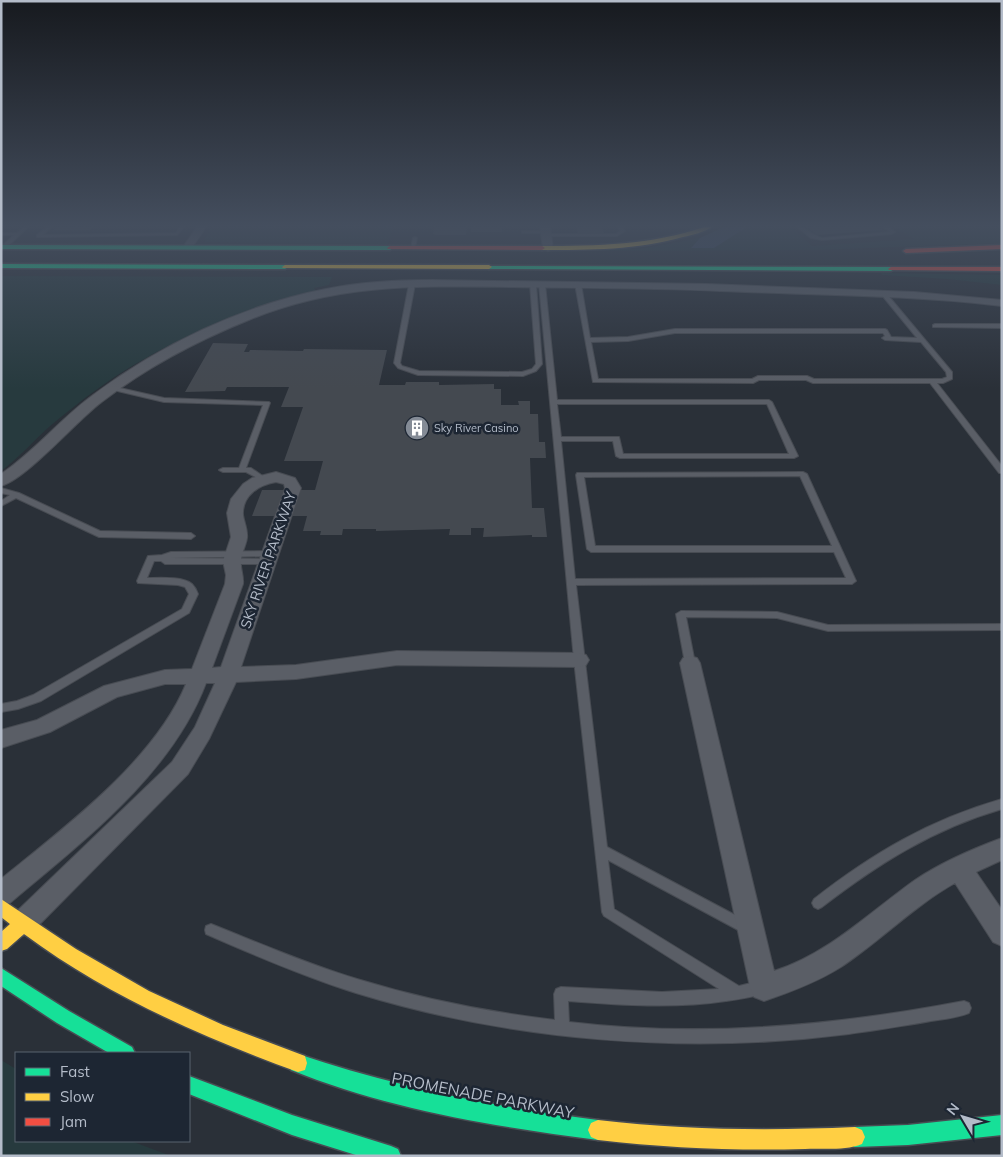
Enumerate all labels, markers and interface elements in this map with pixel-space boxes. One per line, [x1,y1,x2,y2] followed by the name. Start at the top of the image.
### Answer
[404,415,430,441] building icon: Sky River Casino
[434,421,519,435] place label: Sky River Casino
[236,489,300,631] street label: SKY RIVER PARKWAY
[15,1052,190,1142] legend
[60,1062,90,1081] text: Fast
[390,1067,576,1123] street label: PROMENADE PARKWAY
[60,1087,94,1106] text: Slow
[938,1092,988,1142] north arrow
[942,1099,963,1119] text: N
[60,1112,87,1131] text: Jam

